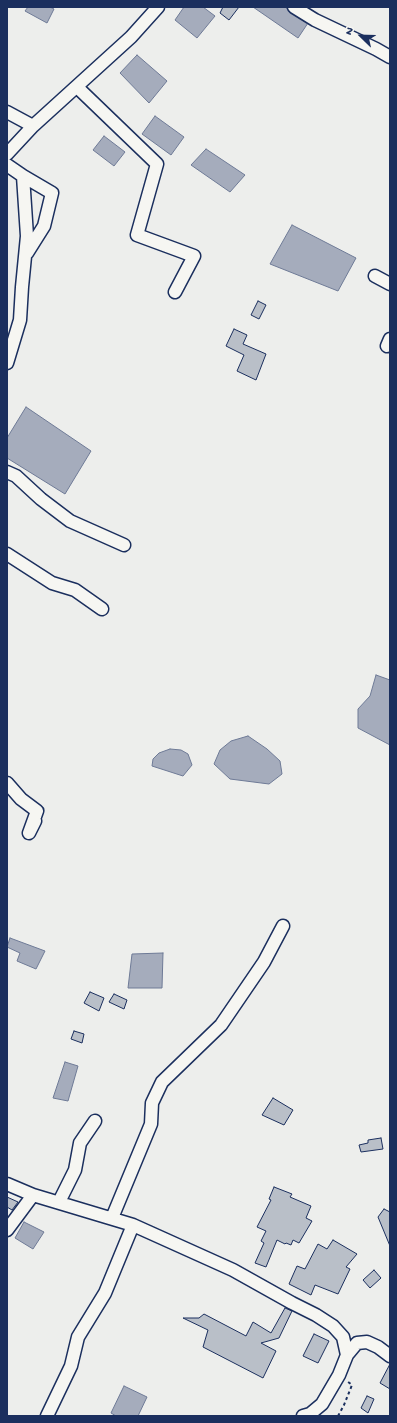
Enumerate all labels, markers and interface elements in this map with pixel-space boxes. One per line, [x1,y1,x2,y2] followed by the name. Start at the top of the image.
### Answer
[341,16,381,56] north arrow
[343,26,357,37] text: N

